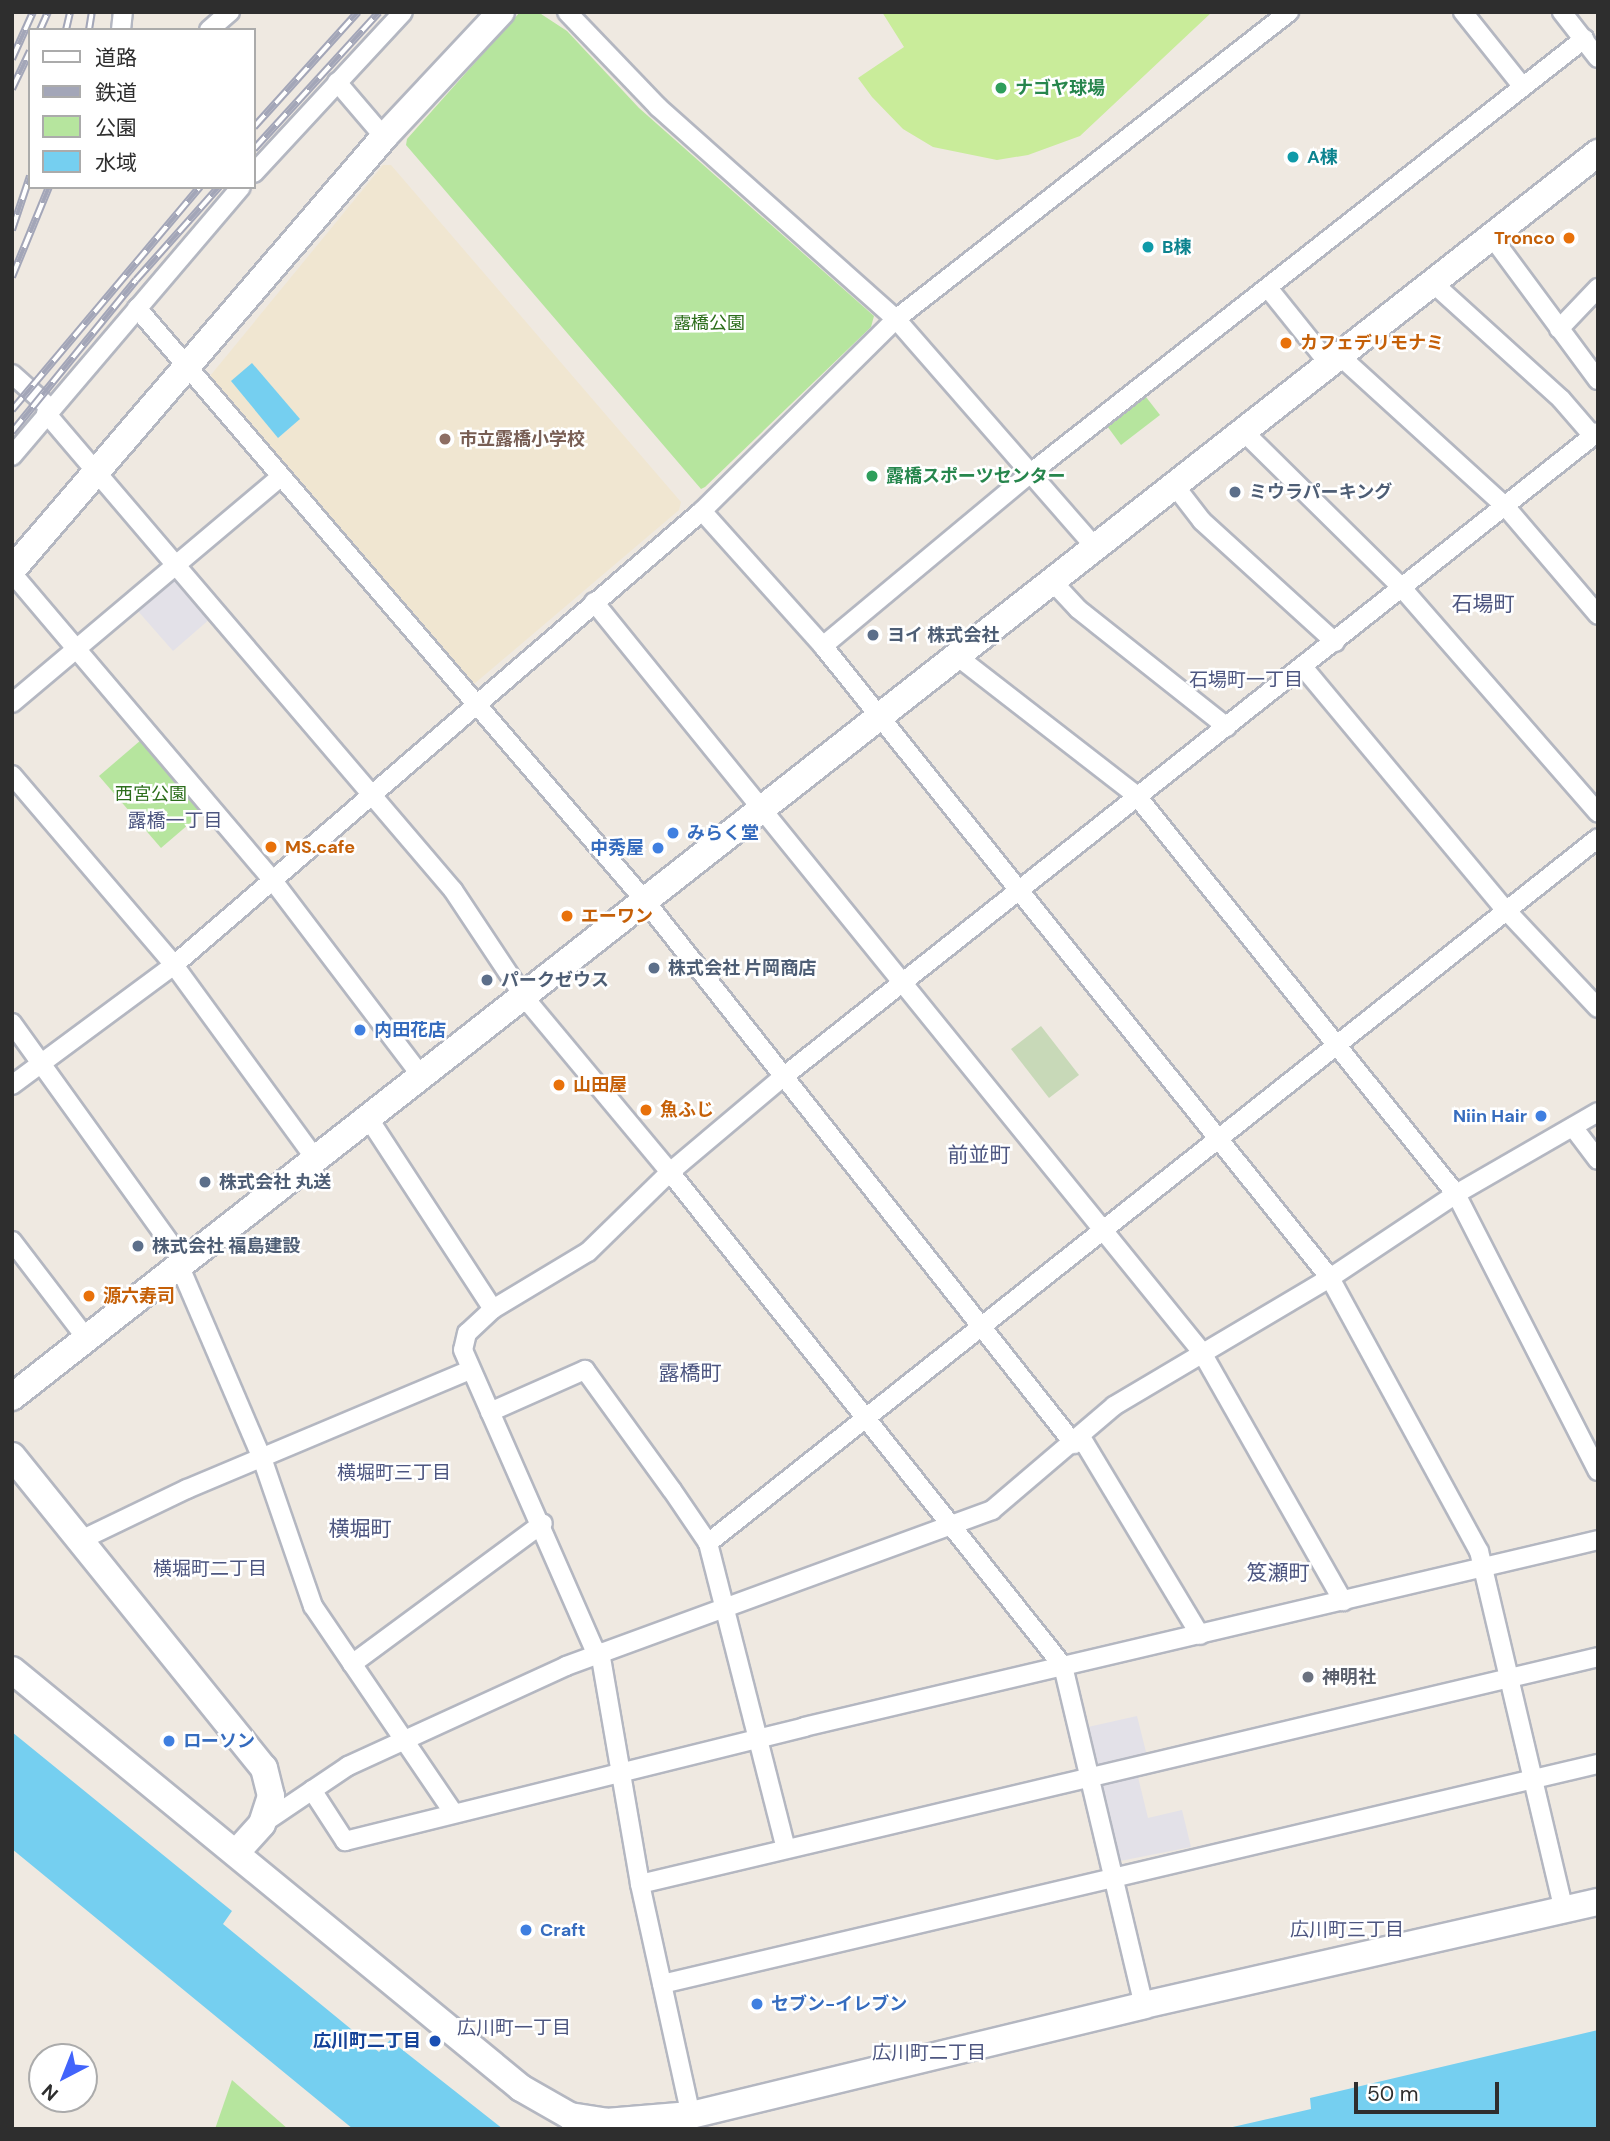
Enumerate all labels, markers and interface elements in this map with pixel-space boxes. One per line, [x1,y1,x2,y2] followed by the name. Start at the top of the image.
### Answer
[28,28,256,189] legend
[95,44,137,72] text: 道路
[1015,77,1105,99] place label: ナゴヤ球場
[95,79,137,107] text: 鉄道
[993,80,1009,96] marker: ナゴヤ球場
[95,114,137,142] text: 公園
[1307,146,1338,168] place label: A棟
[95,149,137,177] text: 水域
[1285,149,1301,165] marker: A棟
[1494,227,1555,249] place label: Tronco
[1561,230,1577,246] marker: Tronco
[1162,236,1191,258] place label: B棟
[1140,239,1156,255] marker: B棟
[673,312,745,334] park label: 露橋公園
[1300,332,1444,354] place label: カフェデリモナミ
[1278,335,1294,351] marker: カフェデリモナミ
[459,428,585,450] place label: 市立露橋小学校
[437,431,453,447] marker: 市立露橋小学校
[886,465,1066,487] place label: 露橋スポーツセンター
[864,468,880,484] marker: 露橋スポーツセンター
[1249,481,1393,503] place label: ミウラパーキング
[1227,484,1243,500] marker: ミウラパーキング
[1452,591,1514,617] district label: 石場町
[887,624,999,646] place label: ヨイ 株式会社
[865,627,881,643] marker: ヨイ 株式会社
[1189,669,1303,691] district label: 石場町一丁目
[115,783,187,805] park label: 西宮公園
[128,810,222,832] district label: 露橋一丁目
[687,822,759,844] place label: みらく堂
[665,825,681,841] marker: みらく堂
[285,836,355,858] place label: MS.cafe
[590,837,644,859] place label: 中秀屋
[263,839,279,855] marker: MS.cafe
[650,840,666,856] marker: 中秀屋
[581,905,653,927] place label: エーワン
[559,908,575,924] marker: エーワン
[668,957,816,979] place label: 株式会社 片岡商店
[646,960,662,976] marker: 株式会社 片岡商店
[501,969,609,991] place label: パークゼウス
[479,972,495,988] marker: パークゼウス
[374,1019,446,1041] place label: 内田花店
[352,1022,368,1038] marker: 内田花店
[573,1074,627,1096] place label: 山田屋
[551,1077,567,1093] marker: 山田屋
[660,1099,714,1121] place label: 魚ふじ
[638,1102,654,1118] marker: 魚ふじ
[1453,1105,1527,1127] place label: Niin Hair
[1533,1108,1549,1124] marker: Niin Hair
[948,1142,1010,1168] district label: 前並町
[219,1171,331,1193] place label: 株式会社 丸送
[197,1174,213,1190] marker: 株式会社 丸送
[152,1235,300,1257] place label: 株式会社 福島建設
[130,1238,146,1254] marker: 株式会社 福島建設
[103,1285,175,1307] place label: 源六寿司
[81,1288,97,1304] marker: 源六寿司
[659,1360,721,1386] district label: 露橋町
[337,1462,451,1484] district label: 横堀町三丁目
[329,1516,391,1542] district label: 横堀町
[153,1558,267,1580] district label: 横堀町二丁目
[1247,1560,1309,1586] district label: 笈瀬町
[1322,1666,1376,1688] place label: 神明社
[1300,1669,1316,1685] marker: 神明社
[183,1730,255,1752] place label: ローソン
[161,1733,177,1749] marker: ローソン
[540,1919,586,1941] place label: Craft
[1290,1919,1404,1941] district label: 広川町三丁目
[518,1922,534,1938] marker: Craft
[771,1993,907,2015] place label: セブン-イレブン
[749,1996,765,2012] marker: セブン-イレブン
[457,2017,571,2039] district label: 広川町一丁目
[313,2030,421,2052] place label: 広川町二丁目
[427,2033,443,2049] marker: 広川町二丁目
[872,2042,986,2064] district label: 広川町二丁目
[28,2043,98,2113] north arrow
[1358,2068,1503,2112] scale bar
[36,2079,63,2106] text: N
[1367,2080,1418,2108] text: 50 m

